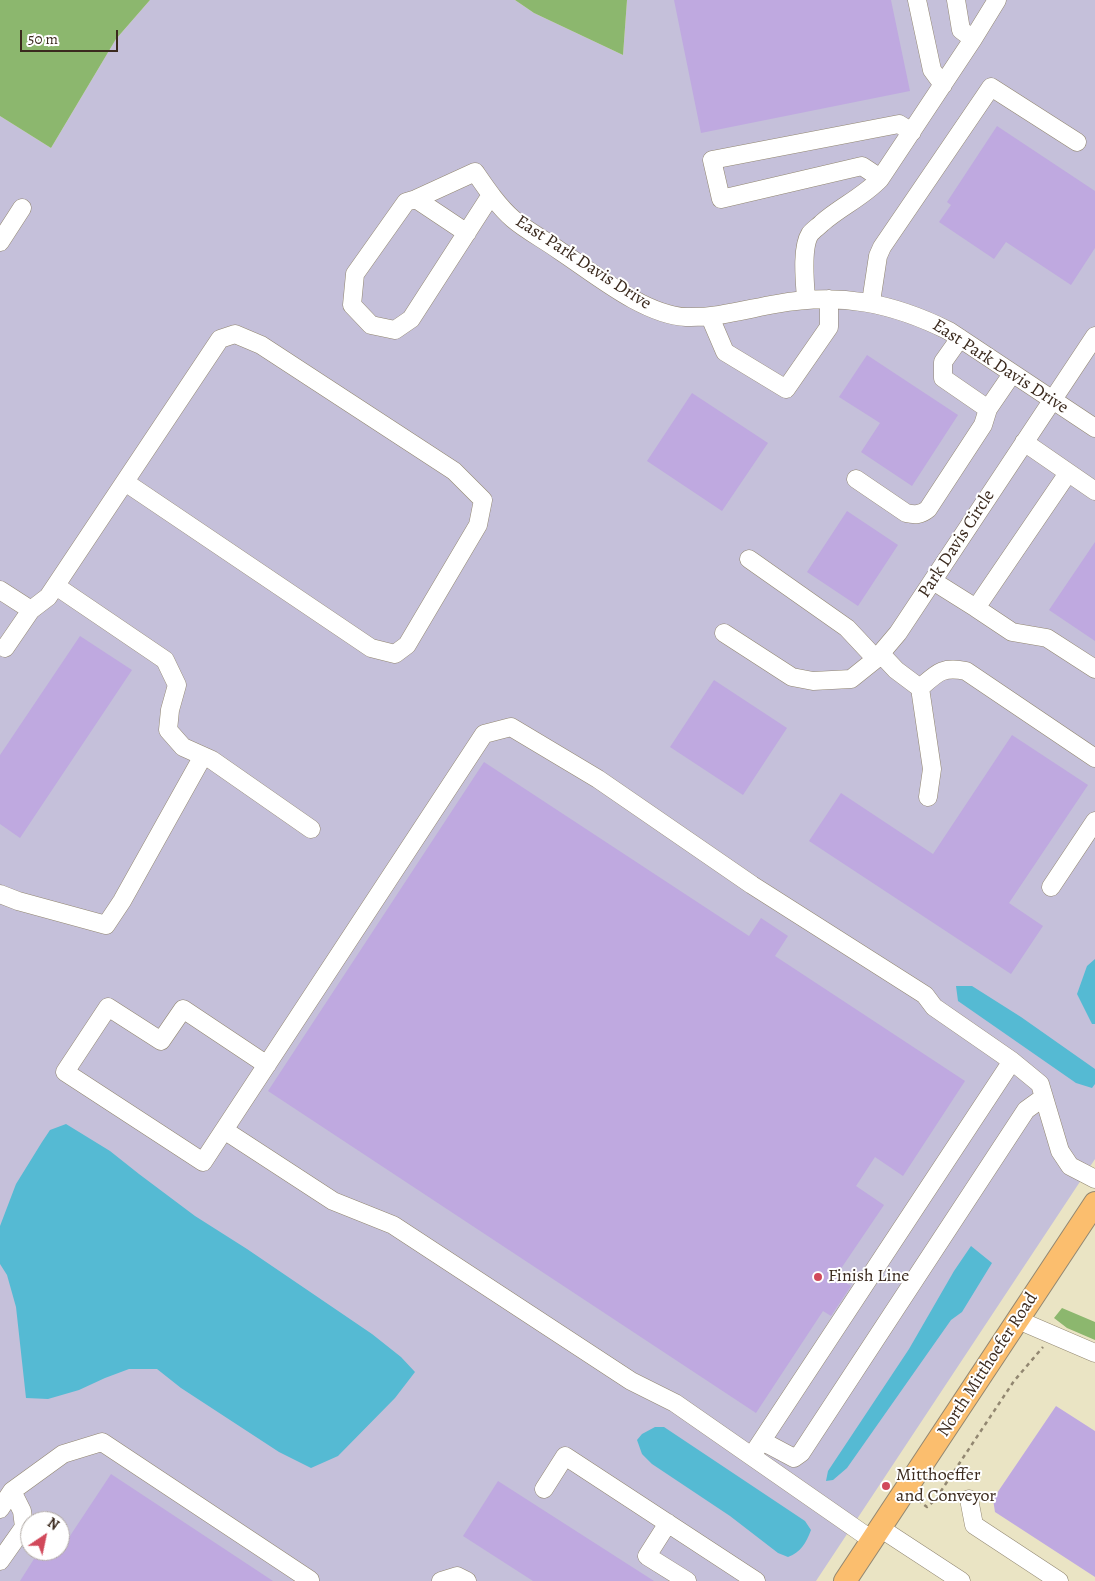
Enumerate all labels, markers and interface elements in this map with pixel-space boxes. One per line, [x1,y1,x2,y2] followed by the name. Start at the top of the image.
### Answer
[22,20,120,52] scale bar
[28,29,58,49] text: 50 m
[511,211,655,315] street label: East Park Davis Drive
[928,315,1072,419] street label: East Park Davis Drive
[914,486,1000,602] street label: Park Davis Circle
[828,1266,909,1288] place label: Finish Line
[812,1271,824,1283] marker: Finish Line
[933,1289,1043,1441] street label: North Mitthoefer Road
[896,1465,996,1508] place label: Mitthoeffer and Conveyor
[880,1480,892,1492] marker: Mitthoeffer and Conveyor
[20,1511,70,1561] north arrow
[44,1513,63,1535] text: N

